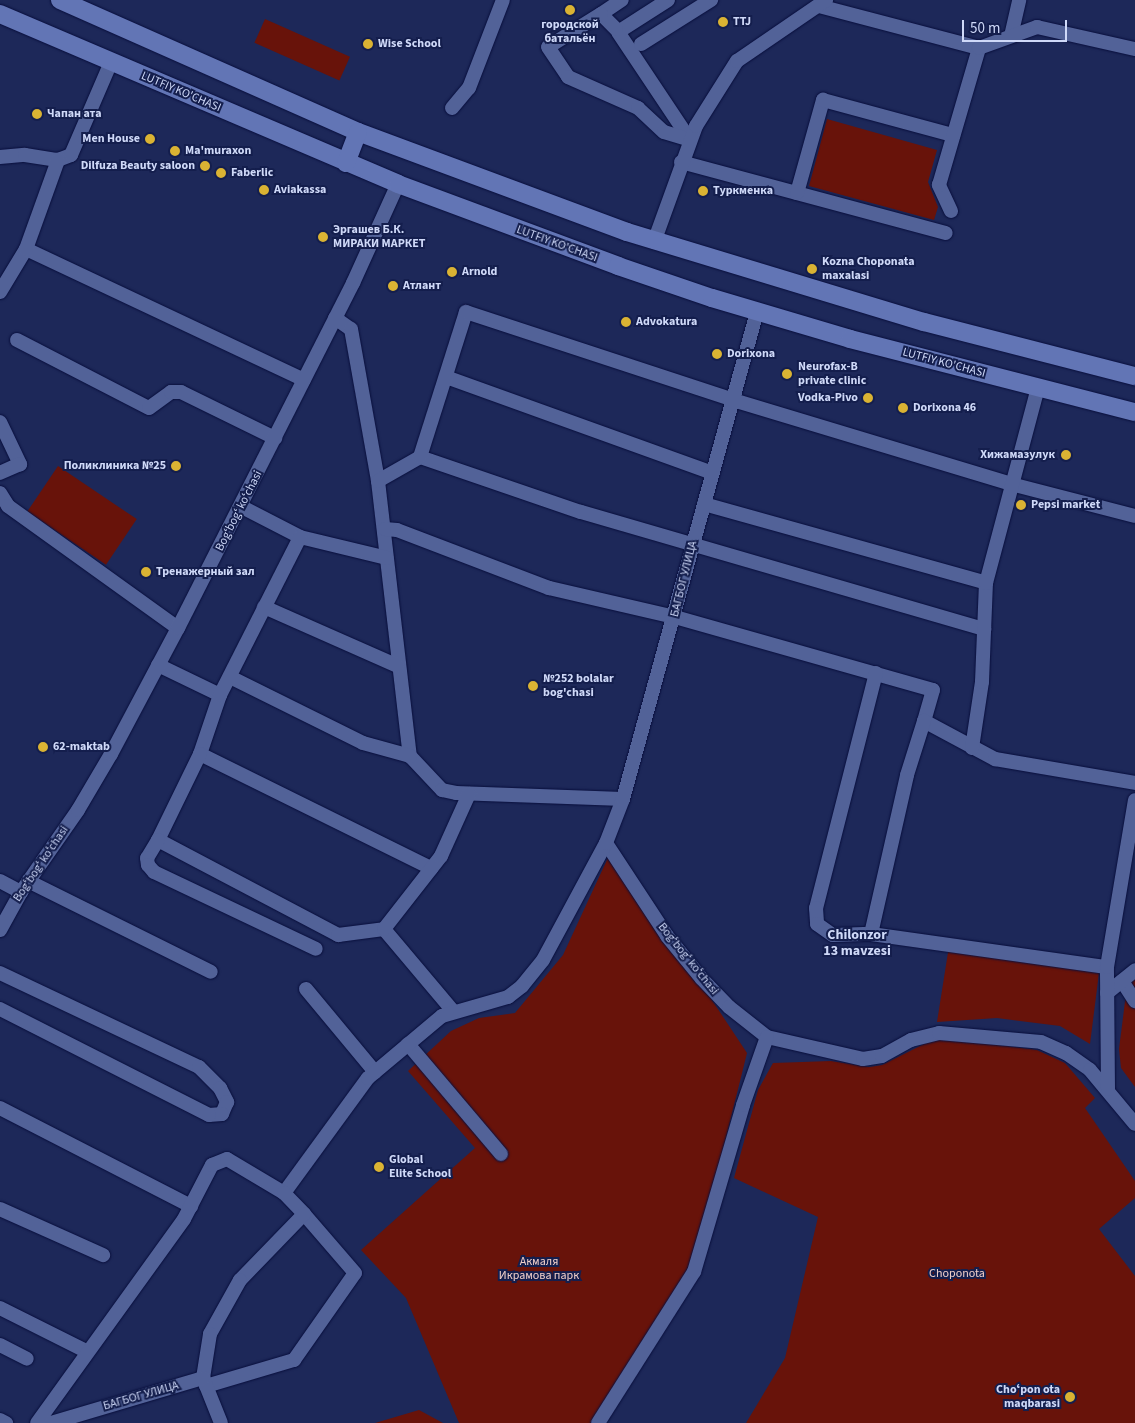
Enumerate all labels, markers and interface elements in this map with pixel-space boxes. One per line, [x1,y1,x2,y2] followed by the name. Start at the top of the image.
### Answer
[564,4,576,16] marker: городской батальён
[965,10,1070,42] scale bar
[733,15,751,29] place label: TTJ
[717,16,729,28] marker: TTJ
[541,18,599,46] place label: городской батальён
[970,18,1000,39] text: 50 m
[378,37,441,51] place label: Wise School
[362,38,374,50] marker: Wise School
[139,69,223,115] street label: LUTFIY KO'CHASI
[47,107,102,121] place label: Чапан ата
[31,108,43,120] marker: Чапан ата
[82,132,140,146] place label: Men House
[144,133,156,145] marker: Men House
[185,144,251,158] place label: Ma'muraxon
[169,145,181,157] marker: Ma'muraxon
[81,159,195,173] place label: Dilfuza Beauty saloon
[199,160,211,172] marker: Dilfuza Beauty saloon
[231,166,273,180] place label: Faberlic
[215,167,227,179] marker: Faberlic
[274,183,326,197] place label: Aviakassa
[258,184,270,196] marker: Aviakassa
[713,184,773,198] place label: Туркменка
[697,185,709,197] marker: Туркменка
[333,223,425,251] place label: Эргашев Б.К. МИРАКИ МАРКЕТ
[514,223,600,265] street label: LUTFIY KO'CHASI
[317,231,329,243] marker: Эргашев Б.К. МИРАКИ МАРКЕТ
[822,255,914,283] place label: Kozna Choponata maxalasi
[806,263,818,275] marker: Kozna Choponata maxalasi
[462,265,497,279] place label: Arnold
[446,266,458,278] marker: Arnold
[403,279,441,293] place label: Атлант
[387,280,399,292] marker: Атлант
[636,315,697,329] place label: Advokatura
[620,316,632,328] marker: Advokatura
[901,345,987,381] street label: LUTFIY KO'CHASI
[727,347,775,361] place label: Dorixona
[711,348,723,360] marker: Dorixona
[798,360,866,388] place label: Neurofax-B private clinic
[780,367,794,381] marker: Neurofax-B private clinic
[798,391,858,405] place label: Vodka-Pivo
[862,392,874,404] marker: Vodka-Pivo
[913,401,976,415] place label: Dorixona 46
[897,402,909,414] marker: Dorixona 46
[980,448,1055,462] place label: Хижамазулук
[1059,448,1073,462] marker: Хижамазулук
[64,459,166,473] place label: Поликлиника №25
[170,460,182,472] marker: Поликлиника №25
[213,468,265,554] street label: Bogʻbogʻ koʻchasi
[1031,498,1100,512] place label: Pepsi market
[1015,499,1027,511] marker: Pepsi market
[668,539,700,619] street label: БАГБОГ УЛИЦА
[156,565,255,579] place label: Тренажерный зал
[140,566,152,578] marker: Тренажерный зал
[543,672,614,700] place label: №252 bolalar bog'chasi
[527,680,539,692] marker: №252 bolalar bog'chasi
[53,740,110,754] place label: 62-maktab
[37,741,49,753] marker: 62-maktab
[10,823,72,905] street label: Bogʻbogʻ koʻchasi
[655,920,721,998] street label: Bogʻbogʻ koʻchasi
[823,927,891,960] district label: Chilonzor 13 mavzesi
[389,1153,451,1181] place label: Global Elite School
[373,1161,385,1173] marker: Global Elite School
[499,1255,579,1283] park label: Акмаля Икрамова парк
[929,1267,985,1281] park label: Choponota
[102,1378,180,1414] street label: БАГБОГ УЛИЦА
[996,1383,1060,1411] place label: Choʻpon ota maqbarasi
[1064,1391,1076,1403] marker: Choʻpon ota maqbarasi

